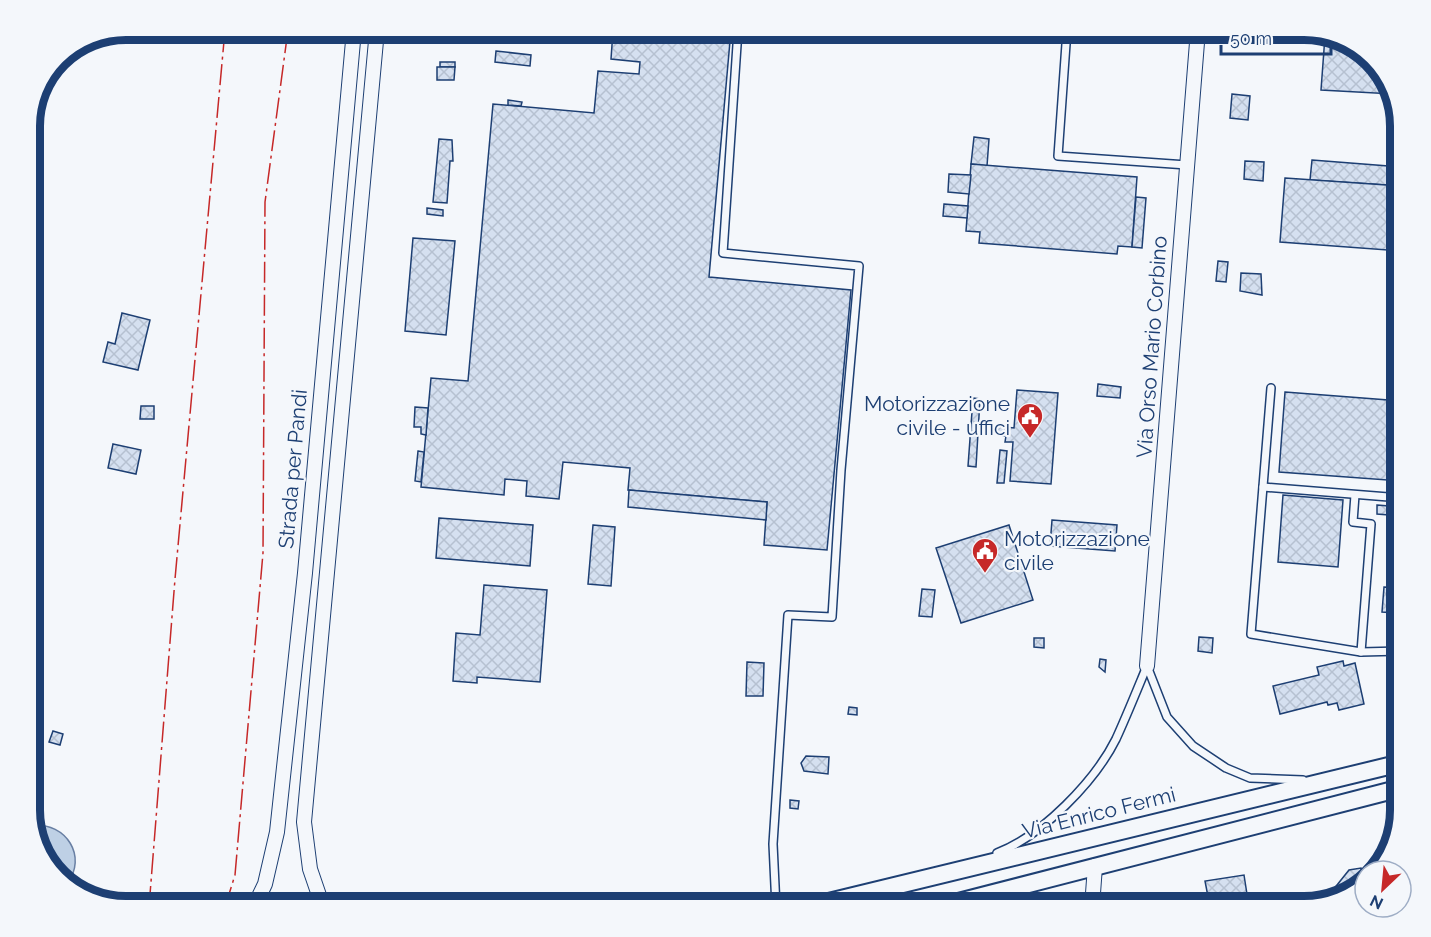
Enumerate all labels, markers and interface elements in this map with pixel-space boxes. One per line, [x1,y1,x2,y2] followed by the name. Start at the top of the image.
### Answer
[1221,18,1330,56] scale bar
[1230,28,1272,49] text: 50 m
[1131,235,1172,459] street label: Via Orso Mario Corbino
[273,388,312,550] street label: Strada per Pandi
[864,391,1010,440] place label: Motorizzazione civile - uffici
[1015,401,1045,439] public building icon: Motorizzazione civile - uffici
[1004,526,1150,575] place label: Motorizzazione civile
[970,536,1000,574] public building icon: Motorizzazione civile
[1020,781,1178,844] street label: Via Enrico Fermi
[1353,859,1413,919] north arrow
[1367,891,1386,913] text: N

